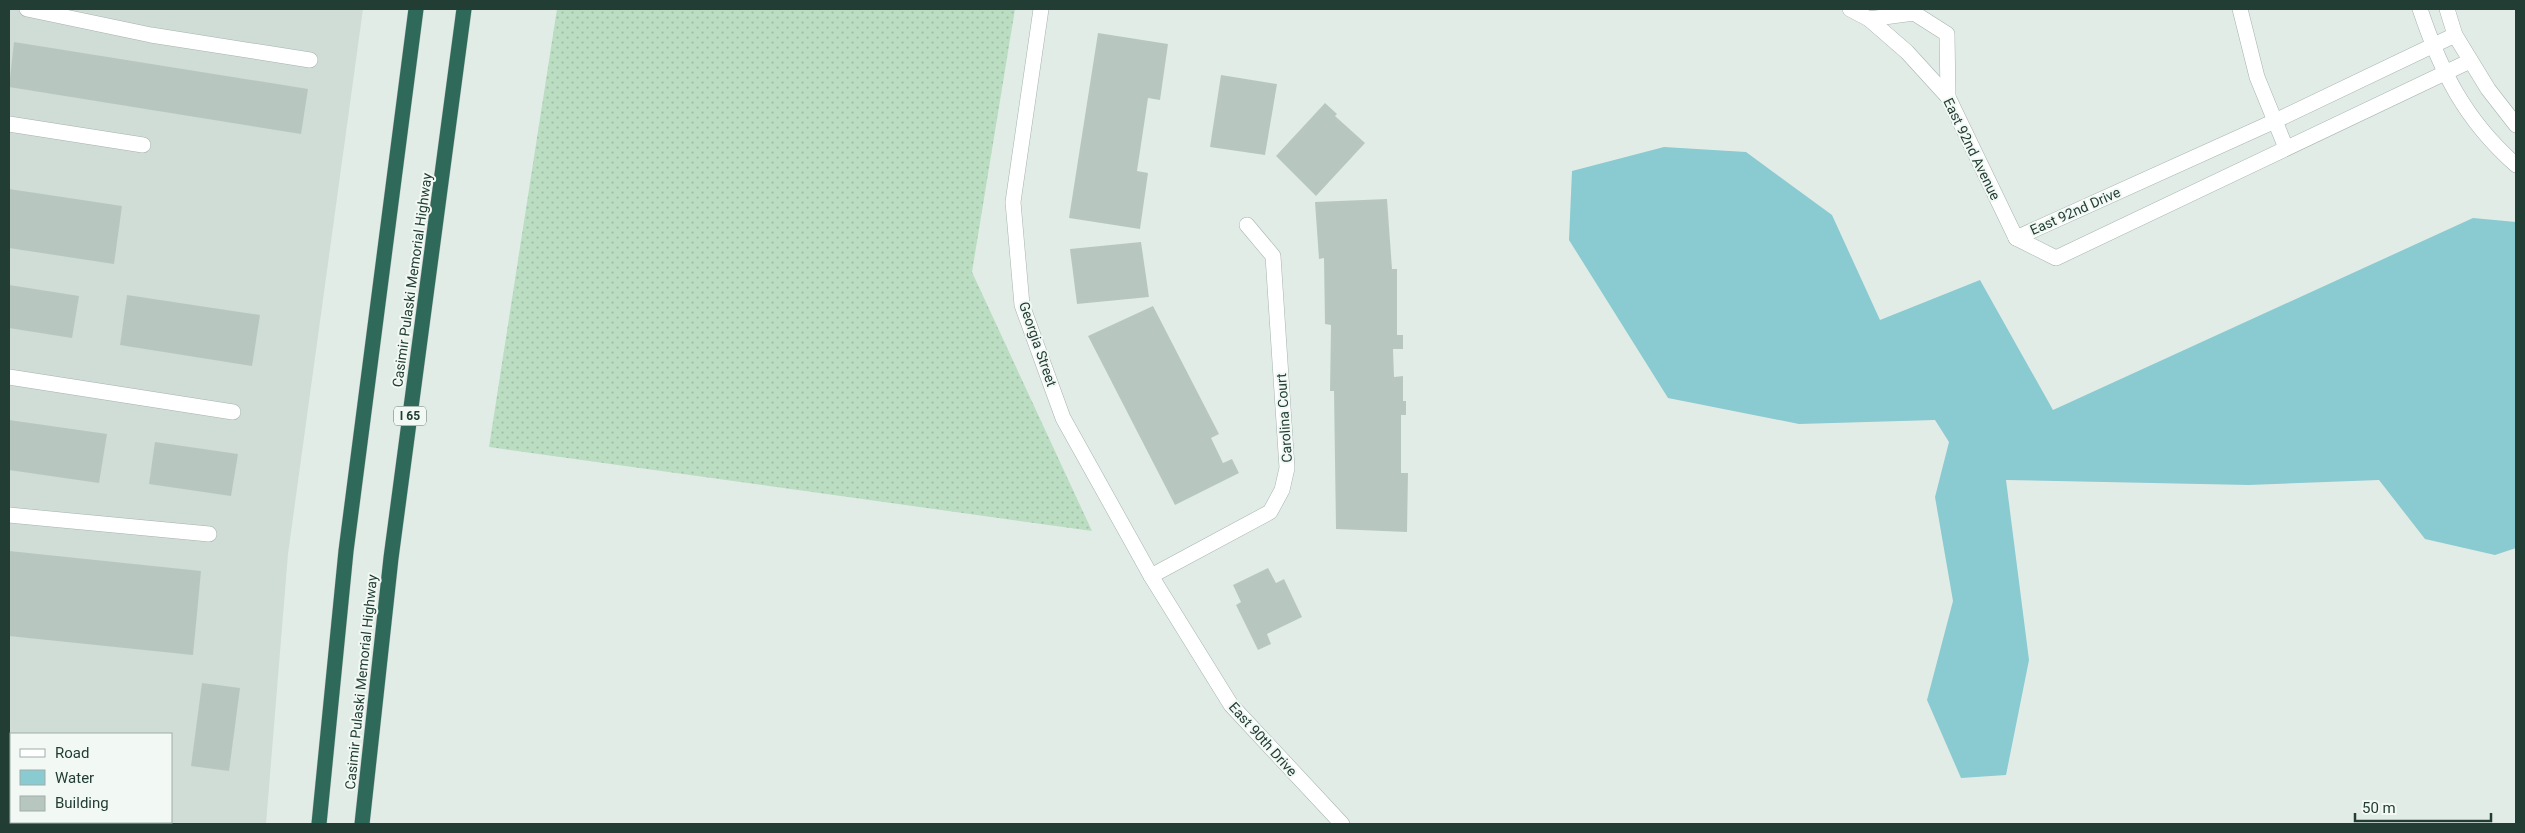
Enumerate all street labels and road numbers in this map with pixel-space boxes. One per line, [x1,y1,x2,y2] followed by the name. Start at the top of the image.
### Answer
[1940,95,2004,203] street label: East 92nd Avenue
[389,171,435,388] street label: Casimir Pulaski Memorial Highway
[2027,184,2123,238] street label: East 92nd Drive
[1016,299,1060,389] street label: Georgia Street
[1273,372,1295,463] street label: Carolina Court
[394,406,426,426] road number: I 65
[342,573,380,790] street label: Casimir Pulaski Memorial Highway
[1226,699,1300,779] street label: East 90th Drive

